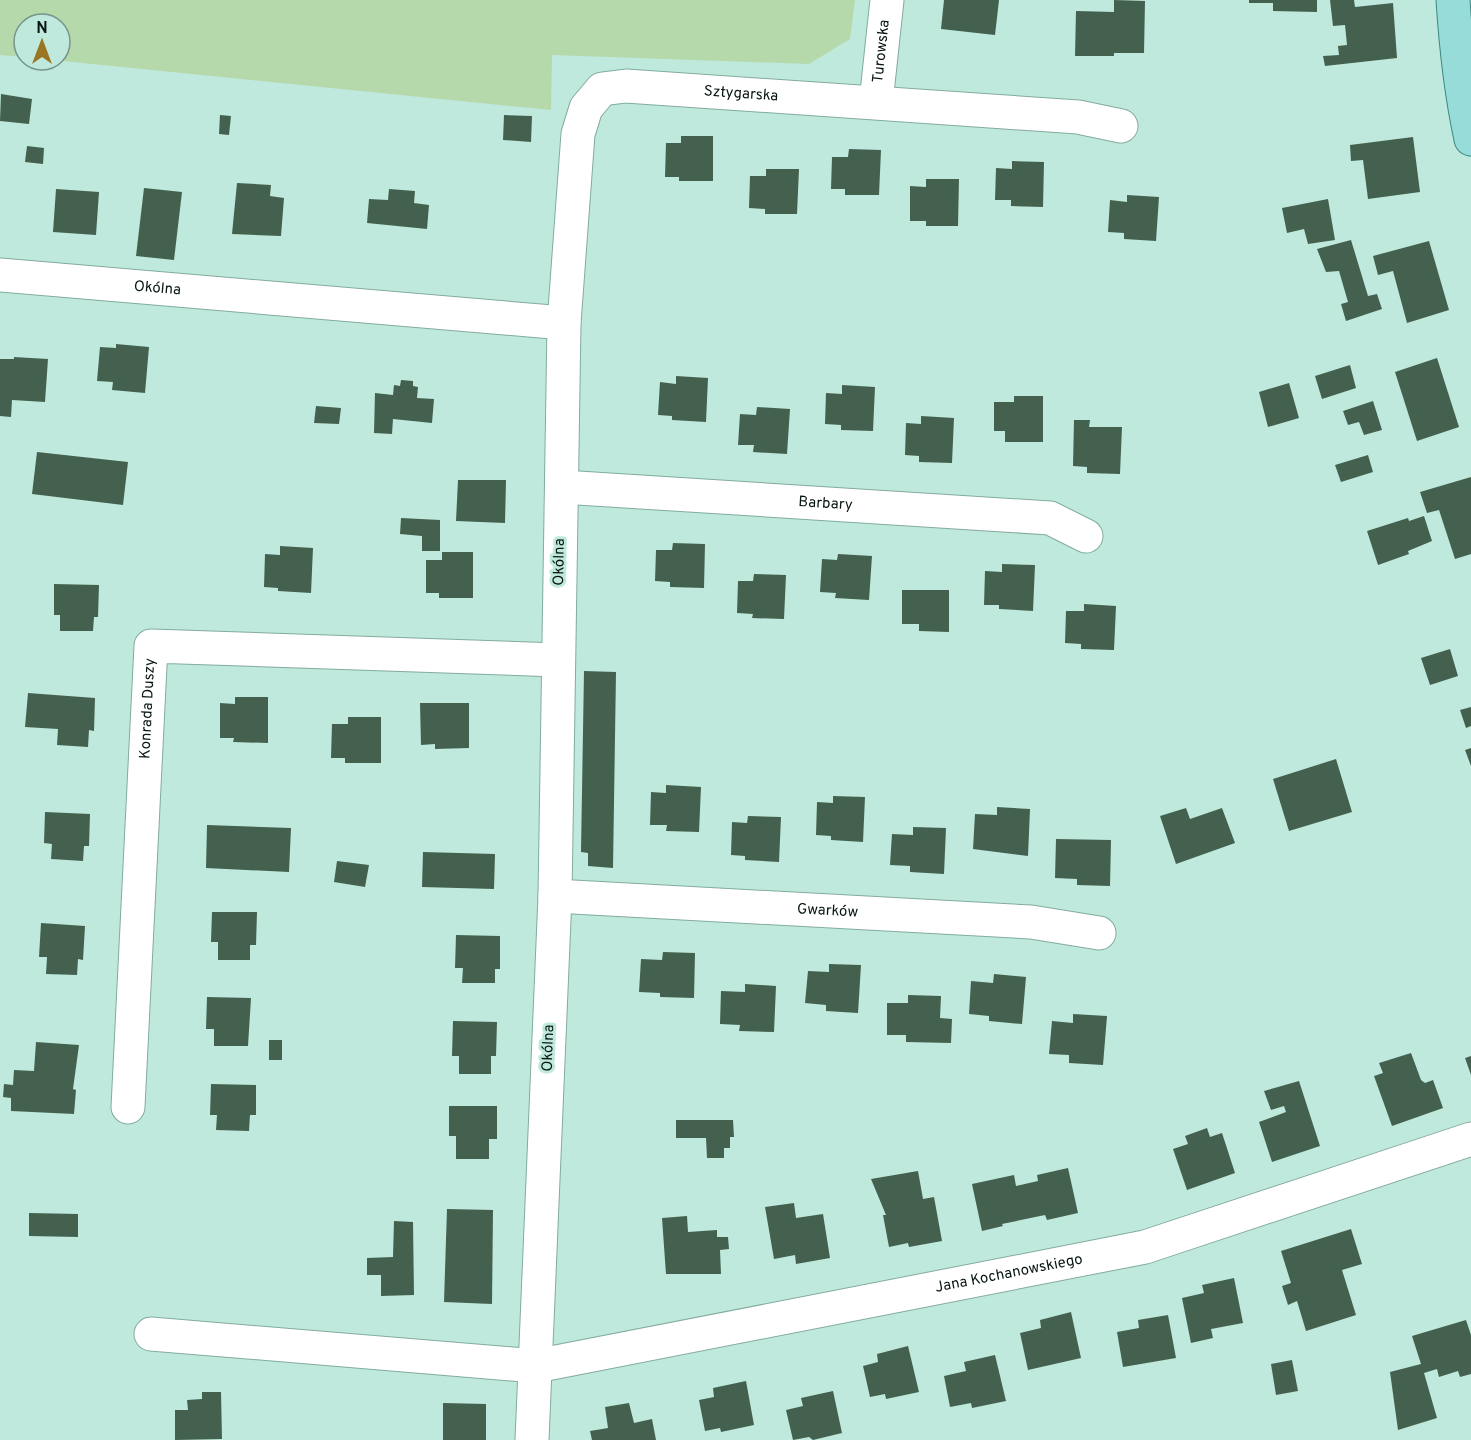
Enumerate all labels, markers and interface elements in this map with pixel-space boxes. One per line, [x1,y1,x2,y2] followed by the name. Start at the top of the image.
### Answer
[12,12,72,72] north arrow
[36,19,48,39] text: N
[869,19,894,84] street label: Turowska
[703,82,779,106] street label: Sztygarska
[133,277,182,300] street label: Okólna
[798,493,853,515] street label: Barbary
[550,538,570,586] street label: Okólna
[136,658,160,759] street label: Konrada Duszy
[797,900,859,922] street label: Gwarków
[539,1024,559,1072] street label: Okólna
[933,1250,1084,1297] street label: Jana Kochanowskiego

